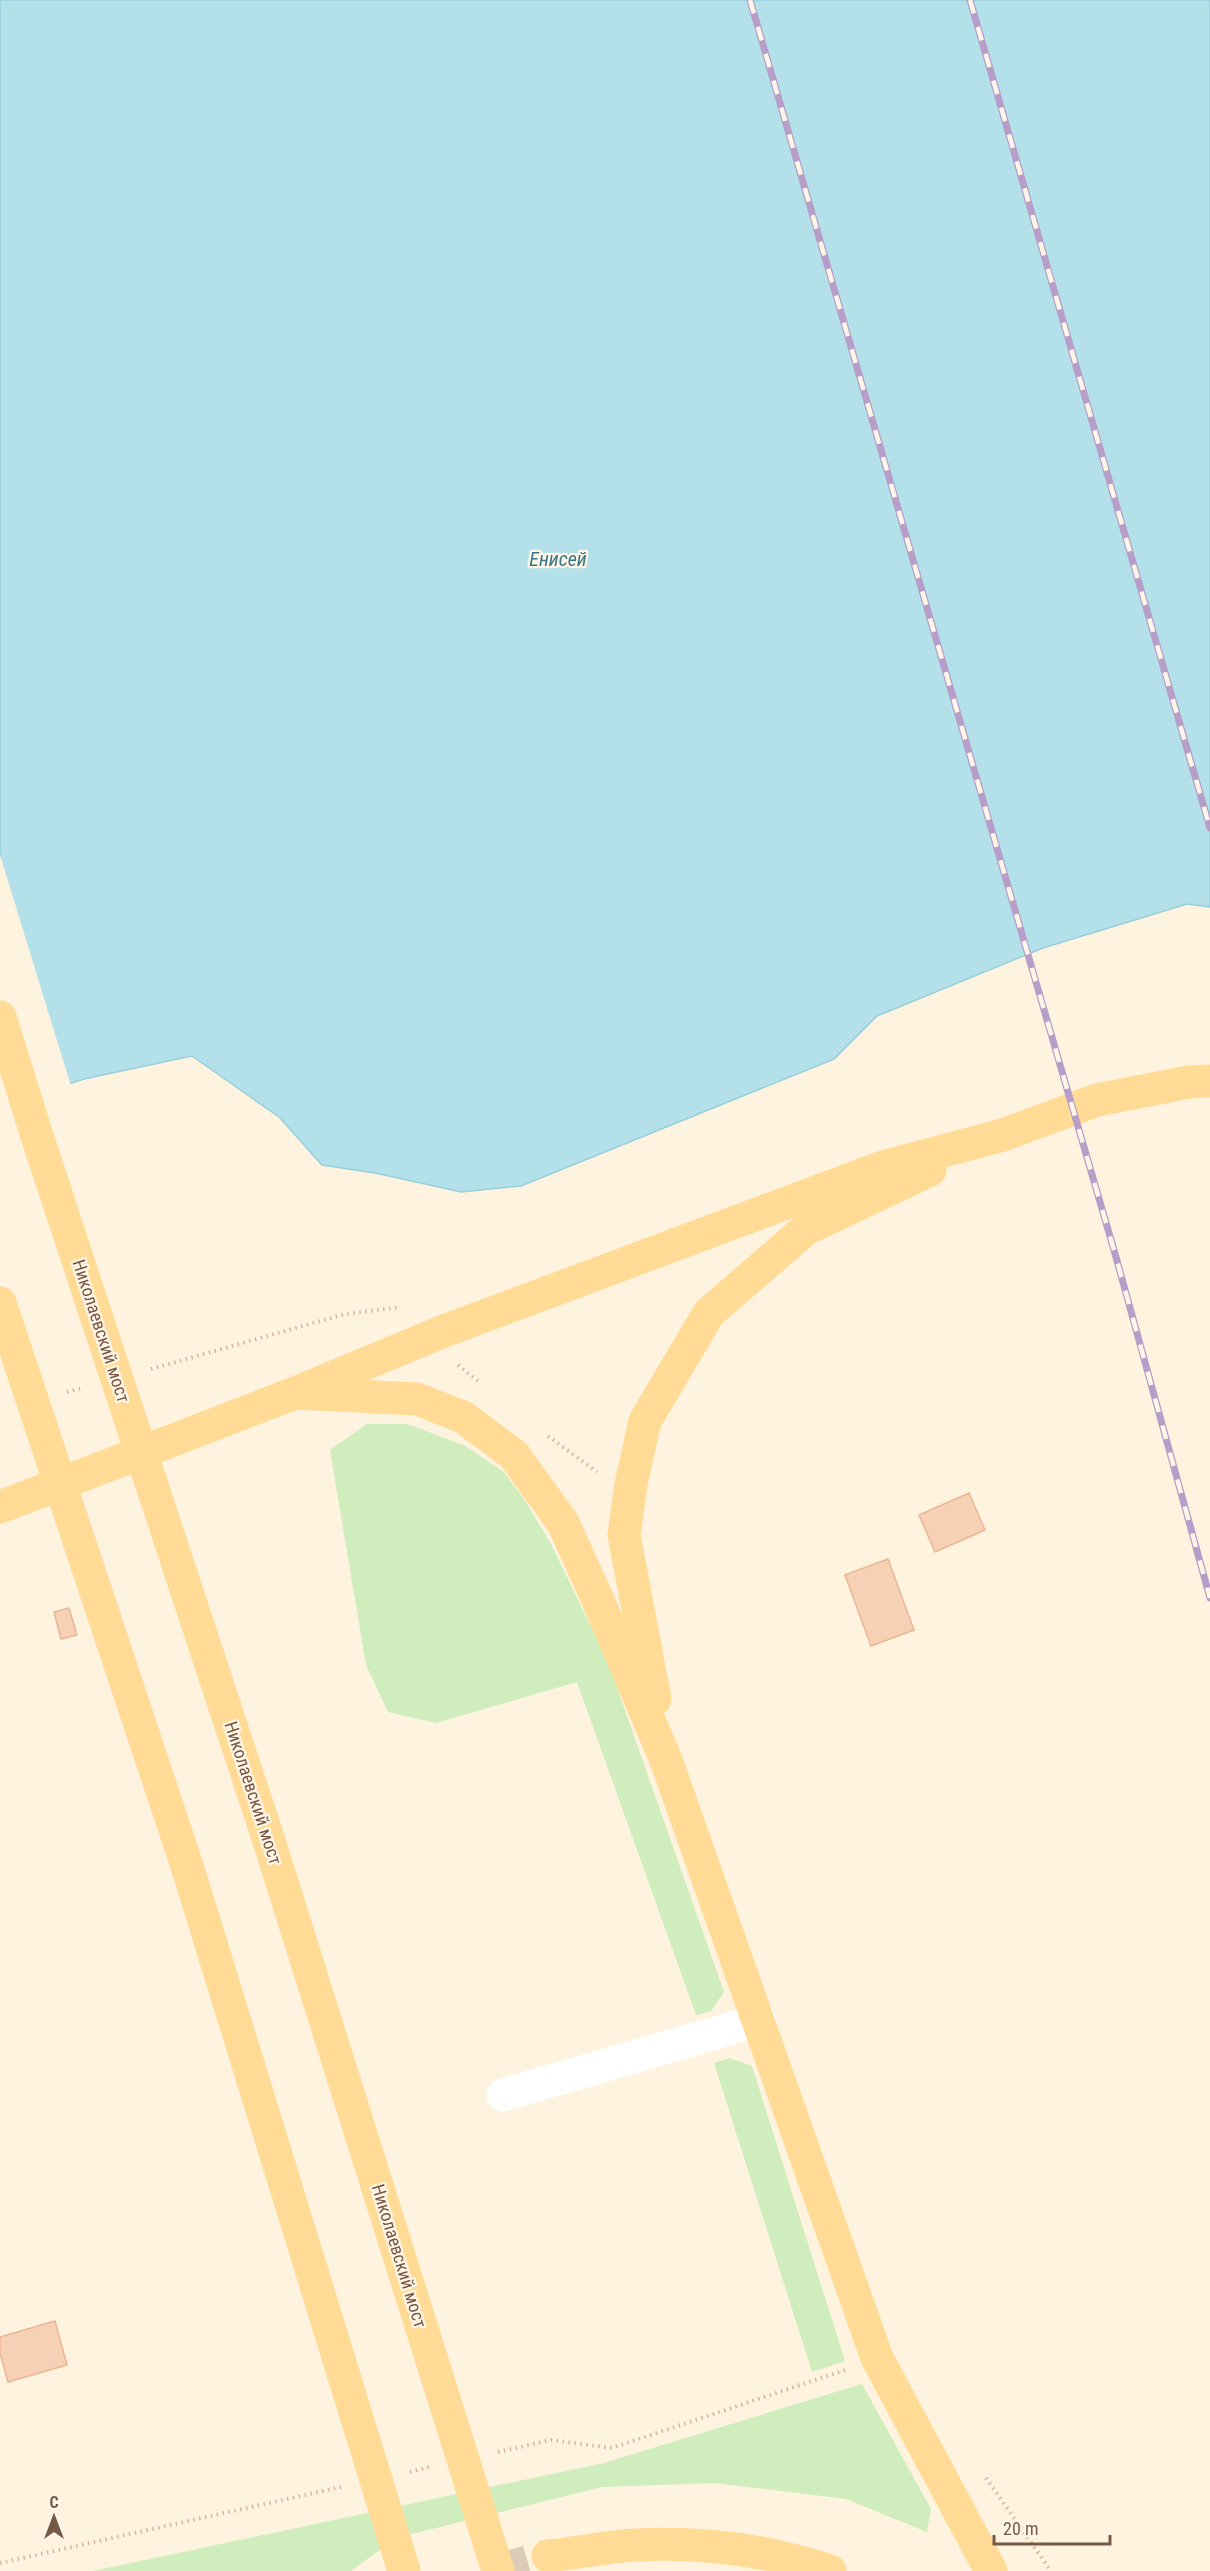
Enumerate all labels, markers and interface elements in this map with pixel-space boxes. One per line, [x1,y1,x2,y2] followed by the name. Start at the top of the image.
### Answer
[529,547,587,571] water label: Енисей
[68,1257,135,1405] street label: Николаевский мост
[220,1719,287,1867] street label: Николаевский мост
[368,2182,431,2331] street label: Николаевский мост
[24,2487,84,2547] north arrow
[49,2493,59,2512] text: С
[994,2508,1110,2546] scale bar
[1003,2518,1038,2539] text: 20 m

